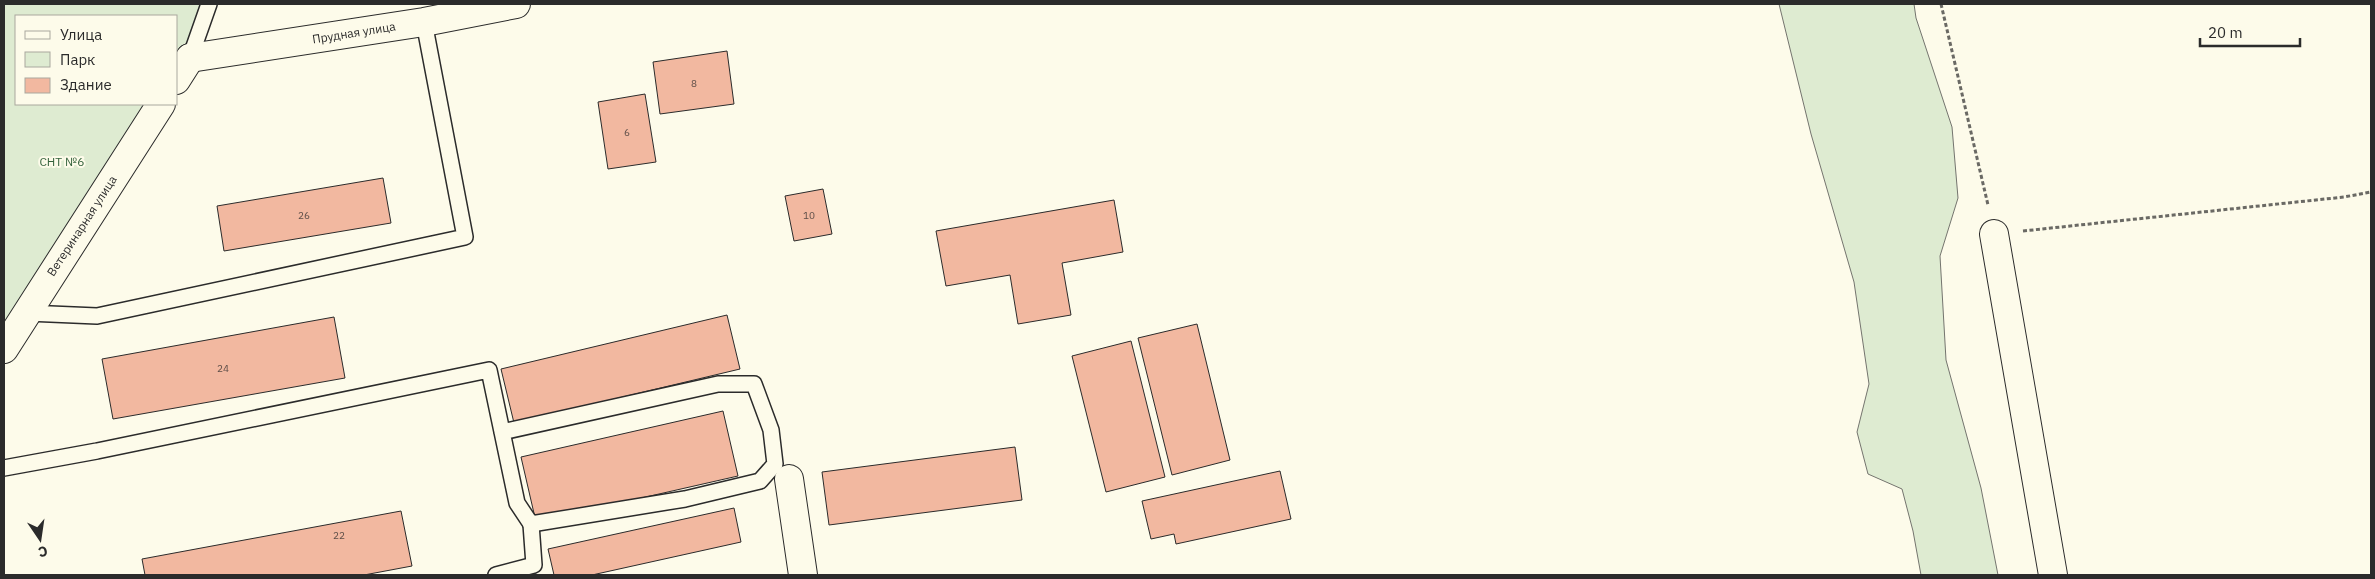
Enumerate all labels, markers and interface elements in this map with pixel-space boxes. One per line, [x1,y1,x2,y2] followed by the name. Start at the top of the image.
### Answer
[15,15,178,105] legend
[2200,15,2300,47] scale bar
[311,18,397,46] street label: Прудная улица
[2208,23,2243,42] text: 20 m
[60,25,102,44] text: Улица
[60,50,95,69] text: Парк
[60,75,112,94] text: Здание
[691,77,697,90] house number: 8
[624,126,630,139] house number: 6
[39,154,85,169] park label: СНТ №6
[43,172,120,279] street label: Ветеринарная улица
[298,209,310,222] house number: 26
[803,209,815,222] house number: 10
[217,362,229,375] house number: 24
[15,514,65,564] north arrow
[333,529,345,542] house number: 22
[36,542,49,561] text: С

